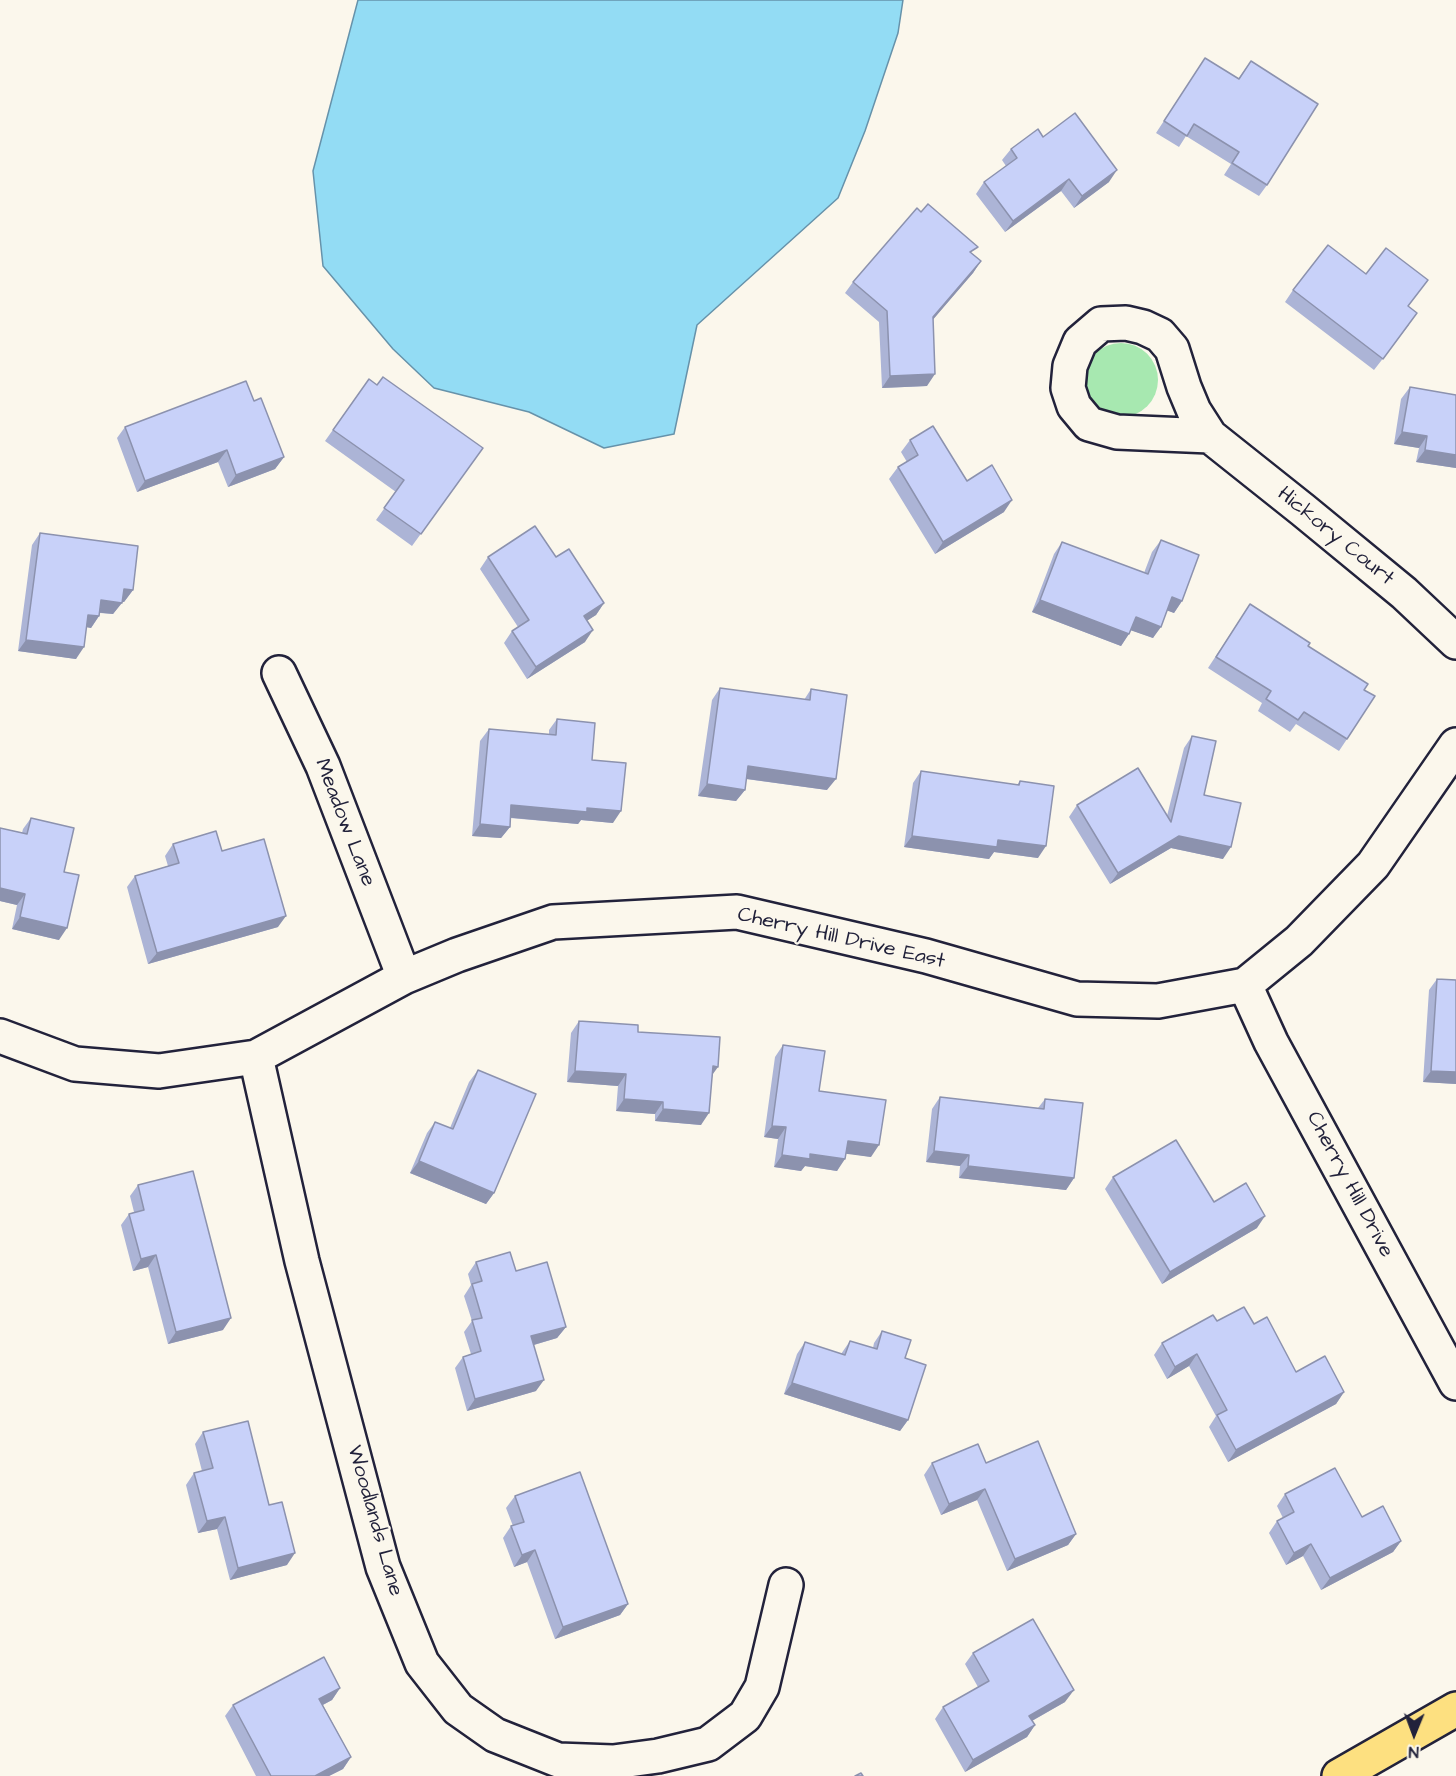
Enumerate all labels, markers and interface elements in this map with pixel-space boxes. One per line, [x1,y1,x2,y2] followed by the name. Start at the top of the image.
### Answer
[1272,482,1398,592] street label: Hickory Court
[308,756,380,890] street label: Meadow Lane
[735,903,947,975] street label: Cherry Hill Drive East
[1300,1108,1398,1262] street label: Cherry Hill Drive
[340,1443,408,1599] street label: Woodlands Lane
[1384,1704,1444,1764] north arrow
[1408,1741,1419,1763] text: N

